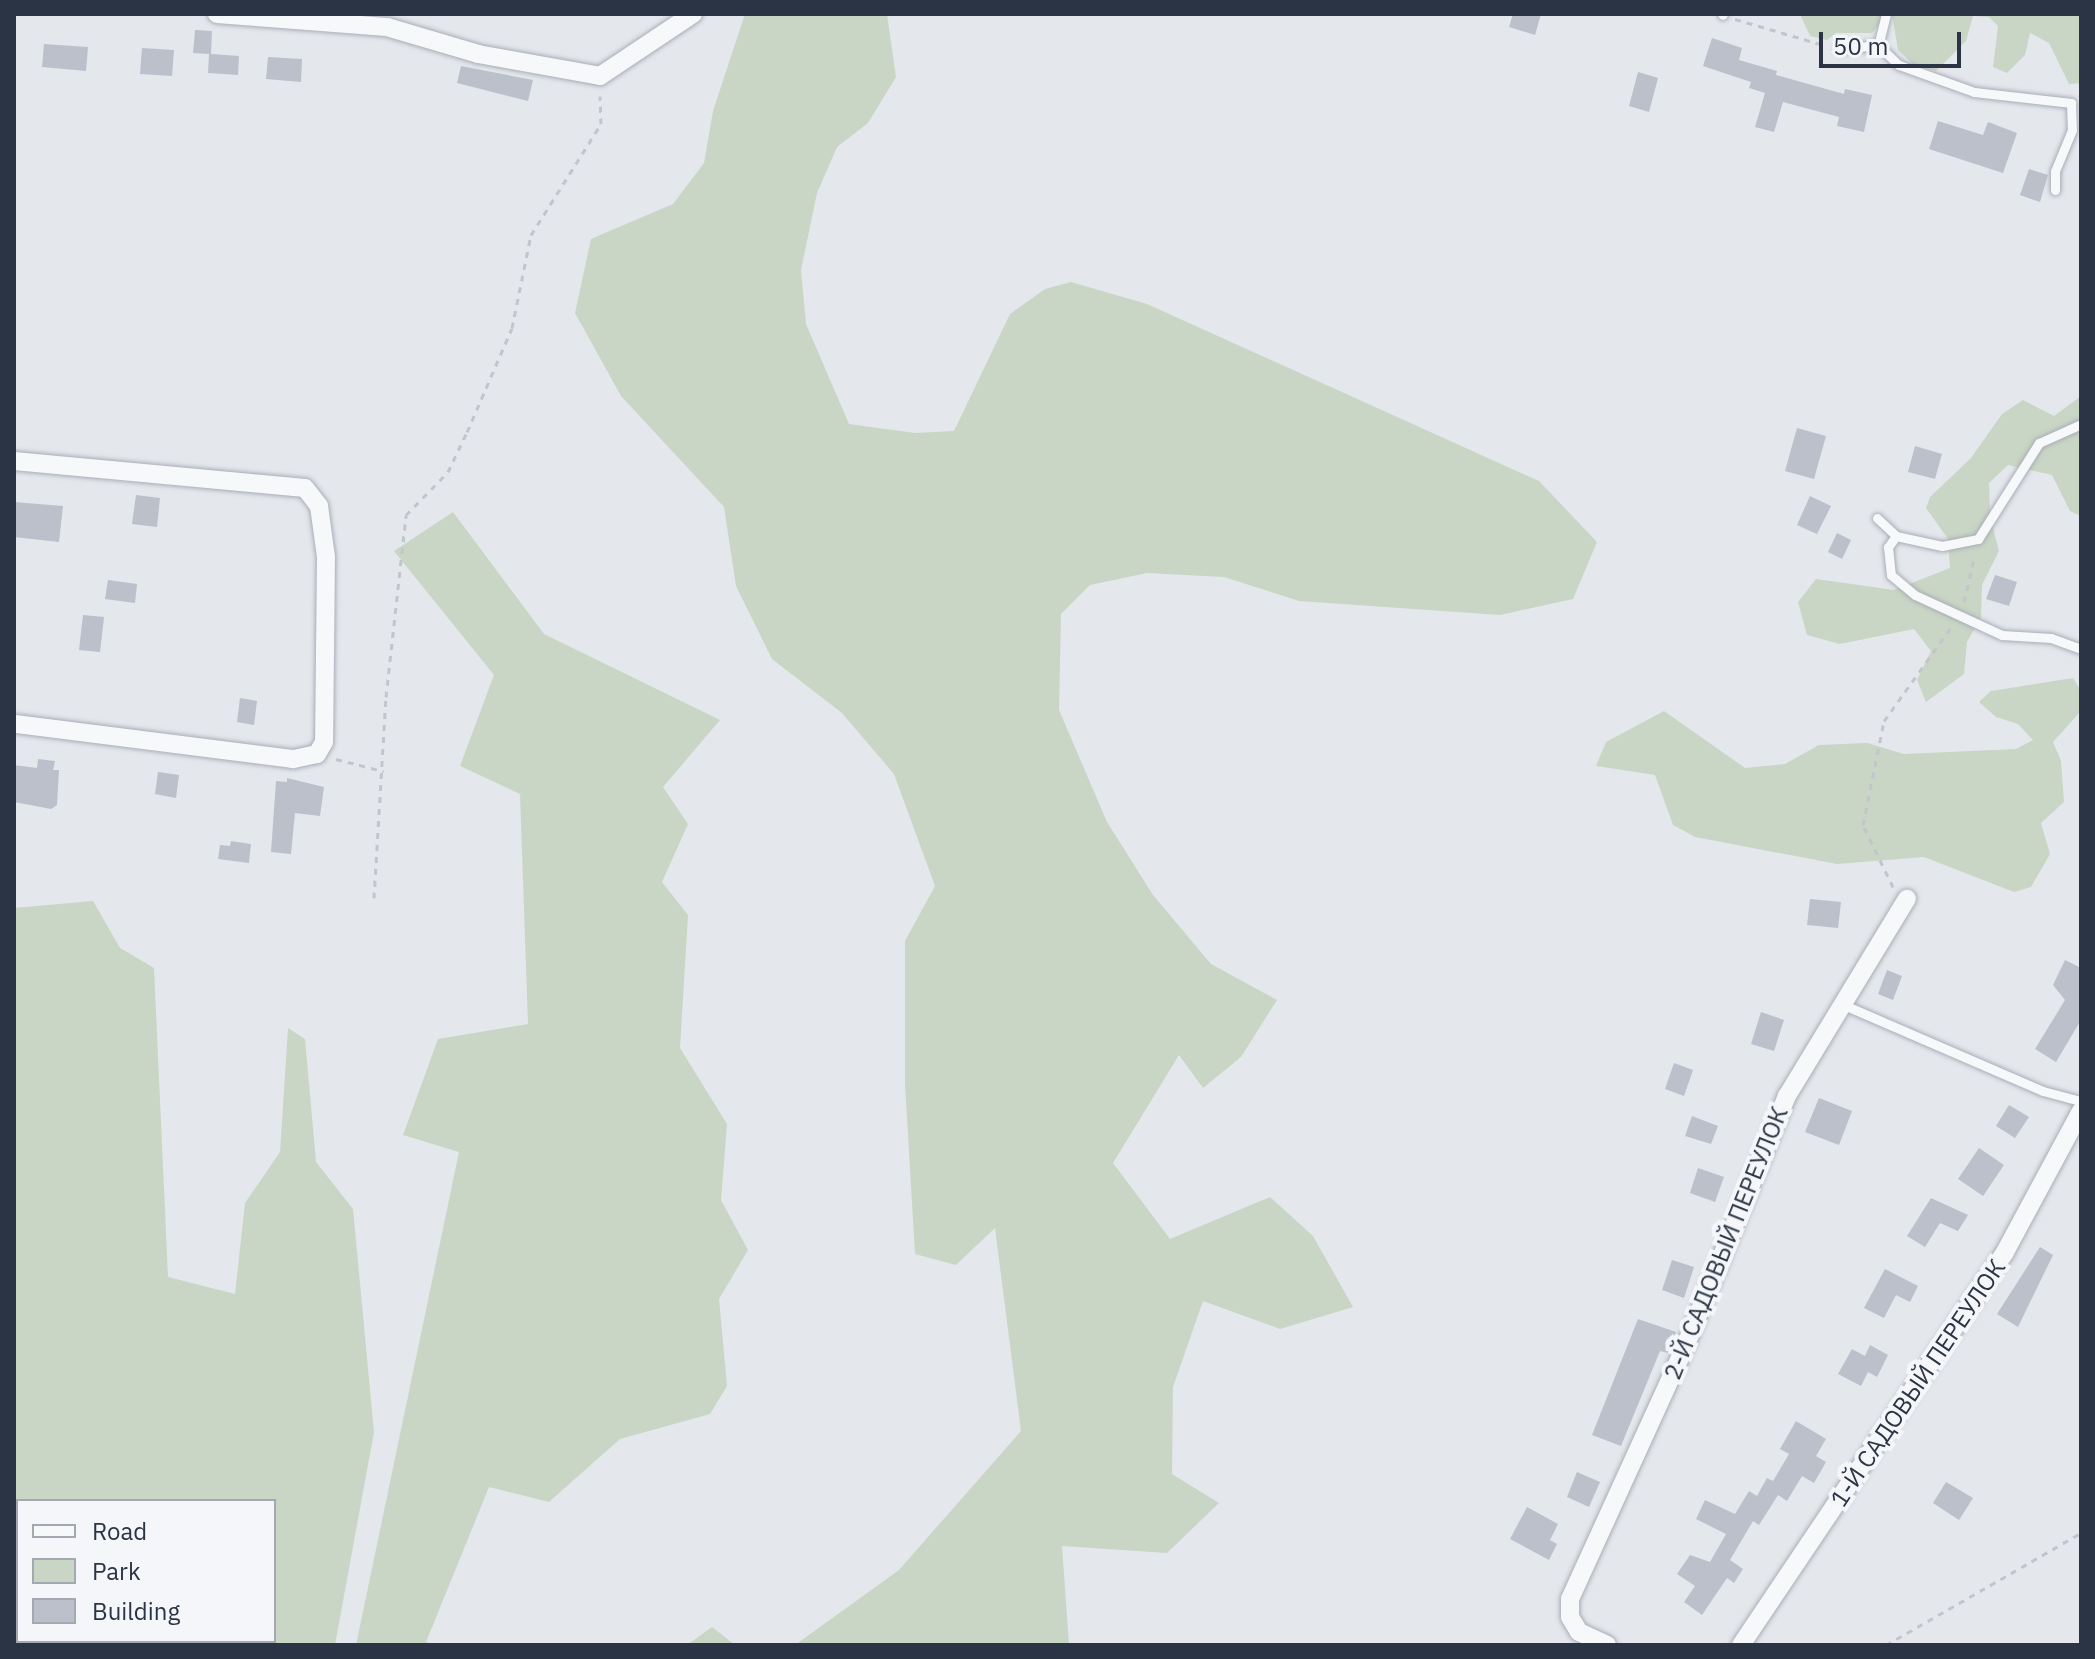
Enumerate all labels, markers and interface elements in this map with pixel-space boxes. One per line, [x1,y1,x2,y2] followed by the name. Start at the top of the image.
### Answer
[1823,16,1965,66] scale bar
[1833,30,1888,62] text: 50 m
[1658,1102,1794,1384] street label: 2-Й САДОВЫЙ ПЕРЕУЛОК
[1824,1254,2012,1512] street label: 1-Й САДОВЫЙ ПЕРЕУЛОК
[16,1499,276,1643] legend
[92,1515,147,1547] text: Road
[92,1555,141,1587] text: Park
[92,1595,180,1627] text: Building

